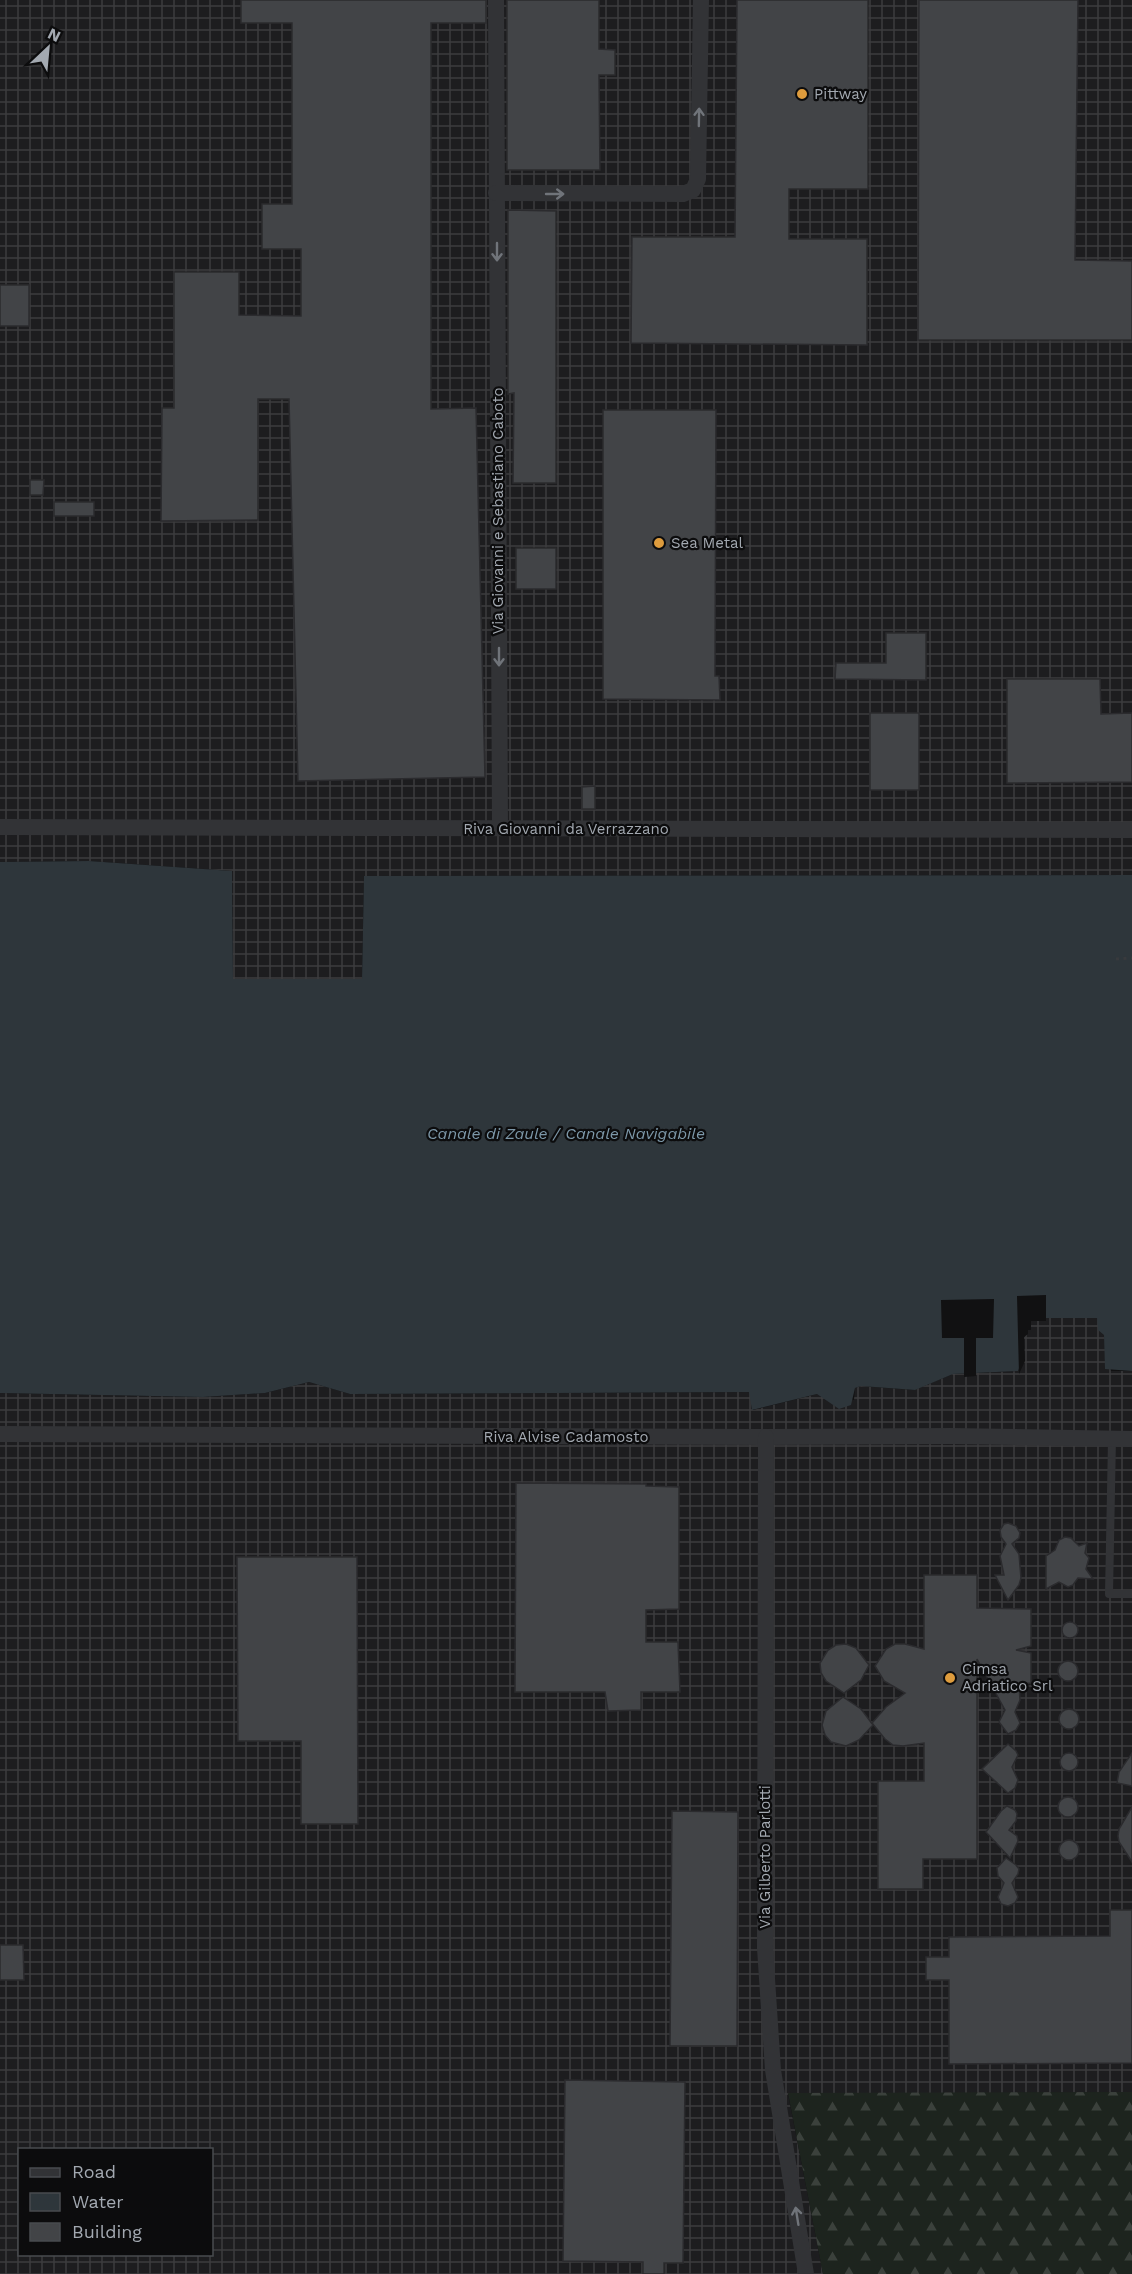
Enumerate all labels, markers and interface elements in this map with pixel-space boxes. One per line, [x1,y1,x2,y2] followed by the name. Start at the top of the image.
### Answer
[18,18,78,78] north arrow
[45,24,64,46] text: N
[814,85,867,103] place label: Pittway
[795,87,809,101] marker: Pittway
[693,107,705,127] one-way arrow
[544,188,564,200] one-way arrow
[491,241,503,261] one-way arrow
[489,388,507,634] street label: Via Giovanni e Sebastiano Caboto
[671,534,743,552] place label: Sea Metal
[652,536,666,550] marker: Sea Metal
[493,646,505,666] one-way arrow
[463,820,669,838] street label: Riva Giovanni da Verrazzano
[427,1124,705,1143] water label: Canale di Zaule / Canale Navigabile
[484,1428,648,1446] street label: Riva Alvise Cadamosto
[962,1660,1053,1695] place label: Cimsa Adriatico Srl
[943,1671,957,1685] marker: Cimsa Adriatico Srl
[756,1785,774,1929] street label: Via Gilberto Parlotti
[18,2148,213,2256] legend
[72,2161,116,2182] text: Road
[72,2191,124,2212] text: Water
[791,2207,802,2227] one-way arrow
[72,2221,142,2242] text: Building

